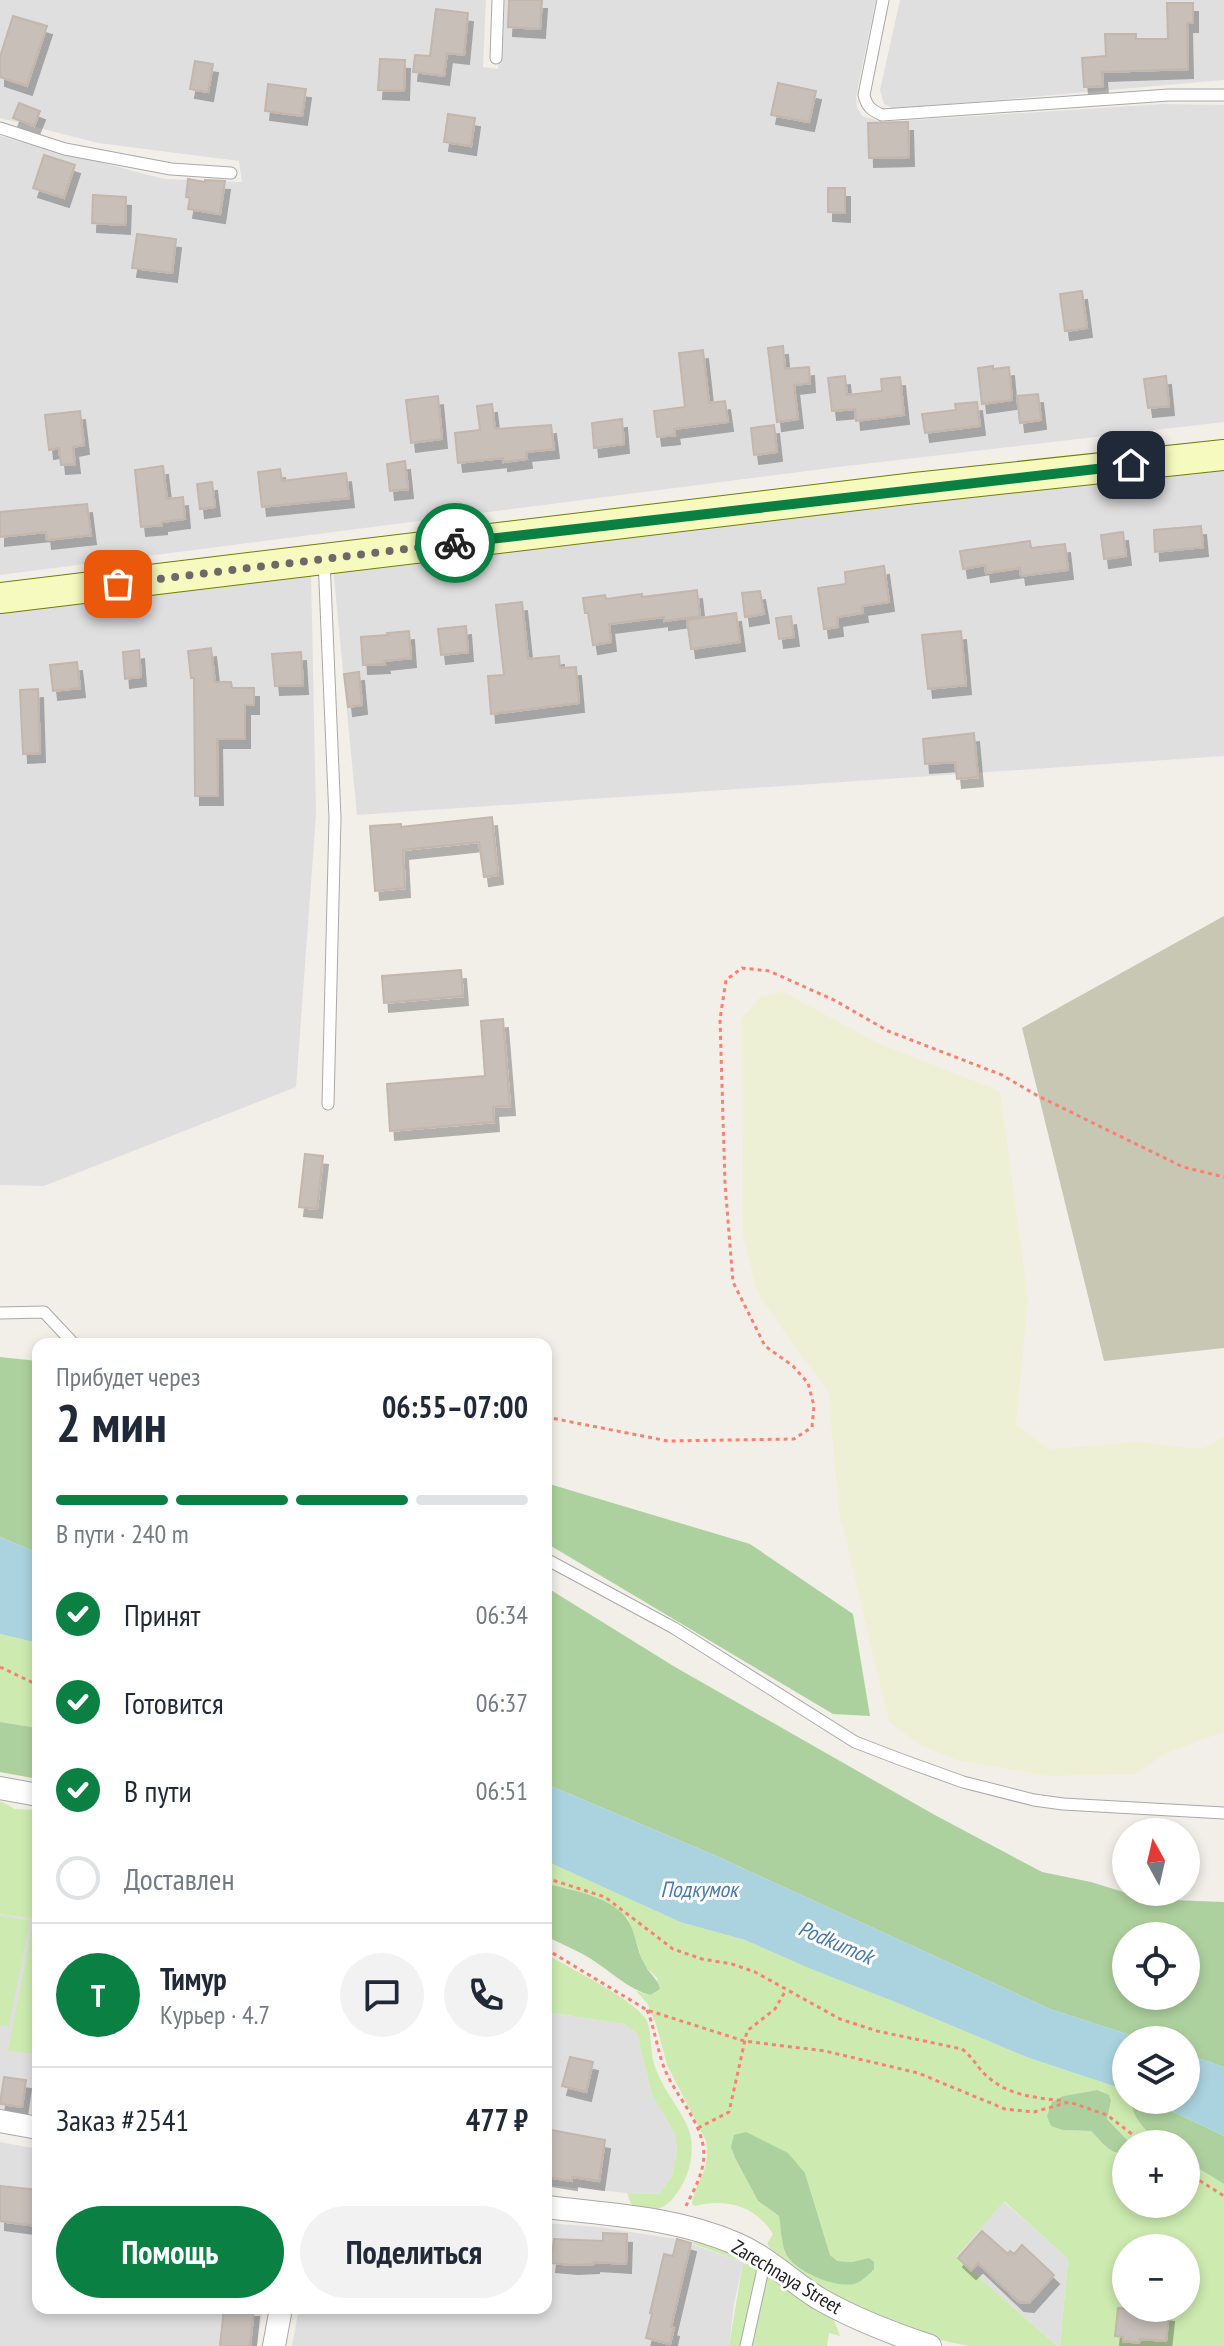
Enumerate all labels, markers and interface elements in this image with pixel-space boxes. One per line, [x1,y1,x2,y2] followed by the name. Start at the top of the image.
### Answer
[1097,431,1165,499] pin
[1109,443,1153,487] icon: home
[415,503,495,583] courier
[433,521,477,565] icon: bike
[84,550,152,618] pin
[96,562,140,606] icon: bag
[56,1360,200,1393] text: Прибудет через
[382,1387,528,1426] text: 06:55–07:00
[56,1389,167,1456] text: 2 мин
[56,1517,189,1550] text: В пути · 240 m
[56,1592,100,1636] icon: check
[124,1595,200,1634] text: Принят
[476,1598,528,1631] text: 06:34
[56,1680,100,1724] icon: check
[124,1683,224,1722] text: Готовится
[476,1686,528,1719] text: 06:37
[56,1768,100,1812] icon: check
[124,1771,192,1810] text: В пути
[476,1774,528,1807] text: 06:51
[1112,1818,1200,1906] north arrow
[1112,1818,1200,2322] map controls
[124,1859,234,1898] text: Доставлен
[660,1875,740,1903] water label: Подкумок
[794,1914,880,1971] water label: Podkumok
[1112,1922,1200,2010] button: locate
[340,1953,424,2037] button: chat
[444,1953,528,2037] button: phone
[160,1959,227,1998] text: Тимур
[91,1976,105,2015] text: Т
[160,1998,270,2031] text: Курьер · 4.7
[1112,2026,1200,2114] button: layers
[56,2100,189,2139] text: Заказ #2541
[466,2100,528,2139] text: 477 ₽
[1112,2130,1200,2218] button: +
[56,2206,284,2298] button: Помощь
[300,2206,528,2298] button: Поделиться
[727,2234,847,2320] street label: Zarechnaya Street
[1112,2234,1200,2322] button: −

